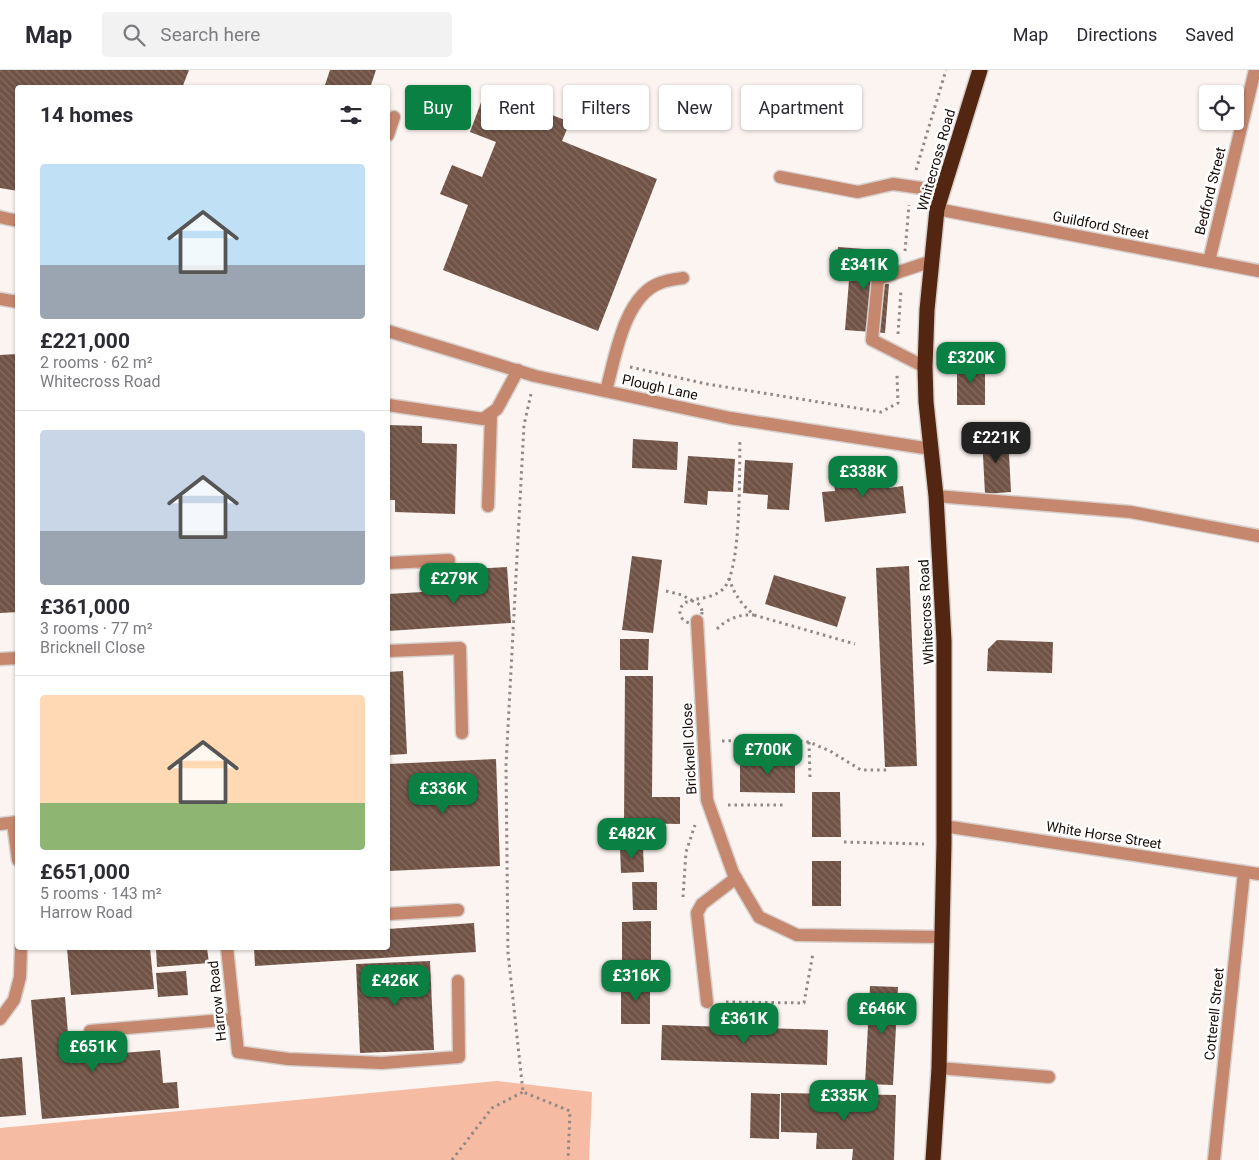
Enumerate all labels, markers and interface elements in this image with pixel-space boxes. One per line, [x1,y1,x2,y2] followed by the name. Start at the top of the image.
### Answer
[102,12,452,57] search box
[25,21,72,49] text: Map
[120,21,148,49] icon: search
[160,23,260,46] text: Search here
[1013,24,1048,45] text: Map
[1076,24,1157,45] text: Directions
[1185,24,1234,45] text: Saved
[405,85,471,130] chip: Buy
[481,85,553,130] chip: Rent
[563,85,649,130] chip: Filters
[659,85,731,130] chip: New
[741,85,862,130] chip: Apartment
[1199,85,1244,130] map controls
[1199,85,1244,130] button: locate
[337,101,365,129] icon: filters
[40,103,133,127] text: 14 homes
[914,107,958,213] street label: Whitecross Road
[1191,145,1229,237] street label: Bedford Street
[158,197,248,287] icon: home
[1052,208,1151,242] street label: Guildford Street
[829,248,899,291] pin: £341K
[840,255,888,274] text: £341K
[40,329,130,353] text: £221,000
[936,342,1006,384] pin: £320K
[947,348,995,367] text: £320K
[40,353,153,372] text: 2 rooms · 62 m²
[621,371,699,403] street label: Plough Lane
[40,372,161,391] text: Whitecross Road
[961,422,1031,464] pin: £221K
[972,428,1020,447] text: £221K
[828,456,898,498] pin: £338K
[158,462,248,552] icon: home
[839,462,887,481] text: £338K
[915,559,937,665] street label: Whitecross Road
[419,562,489,605] pin: £279K
[430,569,478,588] text: £279K
[40,595,130,619] text: £361,000
[40,619,153,638] text: 3 rooms · 77 m²
[40,638,145,657] text: Bricknell Close
[679,703,699,795] street label: Bricknell Close
[158,727,248,817] icon: home
[733,734,803,776] pin: £700K
[744,740,792,759] text: £700K
[408,772,478,815] pin: £336K
[419,779,467,798] text: £336K
[597,818,667,860] pin: £482K
[1045,818,1163,852] street label: White Horse Street
[608,824,656,843] text: £482K
[40,860,130,884] text: £651,000
[40,884,162,903] text: 5 rooms · 143 m²
[40,903,133,922] text: Harrow Road
[205,960,229,1042] street label: Harrow Road
[601,960,671,1002] pin: £316K
[360,964,430,1007] pin: £426K
[612,966,660,985] text: £316K
[1201,967,1227,1061] street label: Cotterell Street
[371,971,419,990] text: £426K
[847,992,917,1035] pin: £646K
[858,999,906,1018] text: £646K
[709,1002,779,1045] pin: £361K
[720,1009,768,1028] text: £361K
[58,1030,128,1073] pin: £651K
[69,1037,117,1056] text: £651K
[809,1080,879,1122] pin: £335K
[820,1086,868,1105] text: £335K

